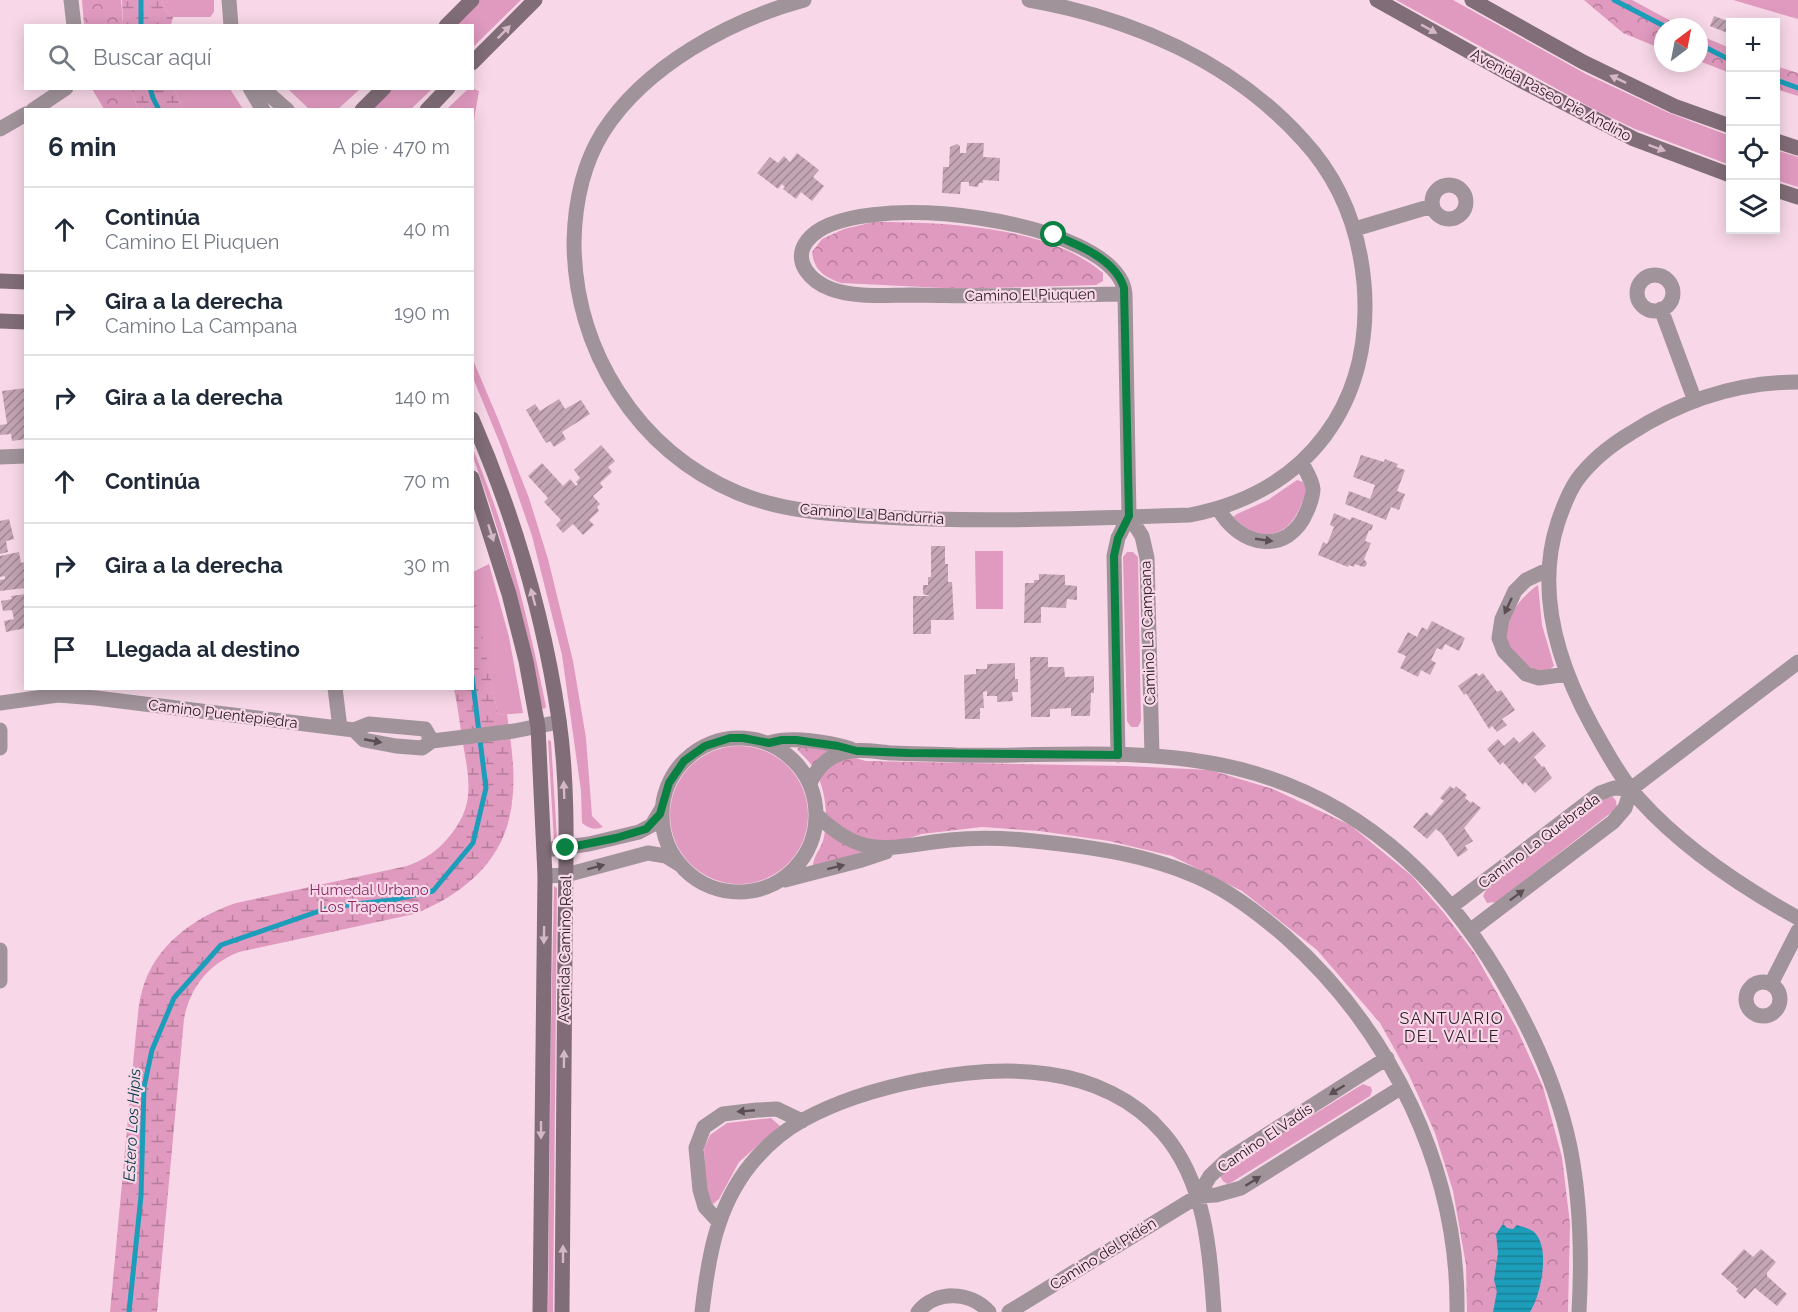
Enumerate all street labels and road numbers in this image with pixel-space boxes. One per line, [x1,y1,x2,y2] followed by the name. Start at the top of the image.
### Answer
[1467,45,1635,145] street label: Avenida Paseo Pie Andino
[964,285,1096,305] street label: Camino El Piuquen
[799,500,945,528] street label: Camino La Bandurria
[1136,561,1160,705] street label: Camino La Campana
[147,696,299,732] street label: Camino Puentepiedra
[1475,790,1603,892] street label: Camino La Quebrada
[555,874,575,1023] street label: Avenida Camino Real
[1214,1100,1316,1176] street label: Camino El Vadis
[1046,1214,1160,1294] street label: Camino del Pidén

